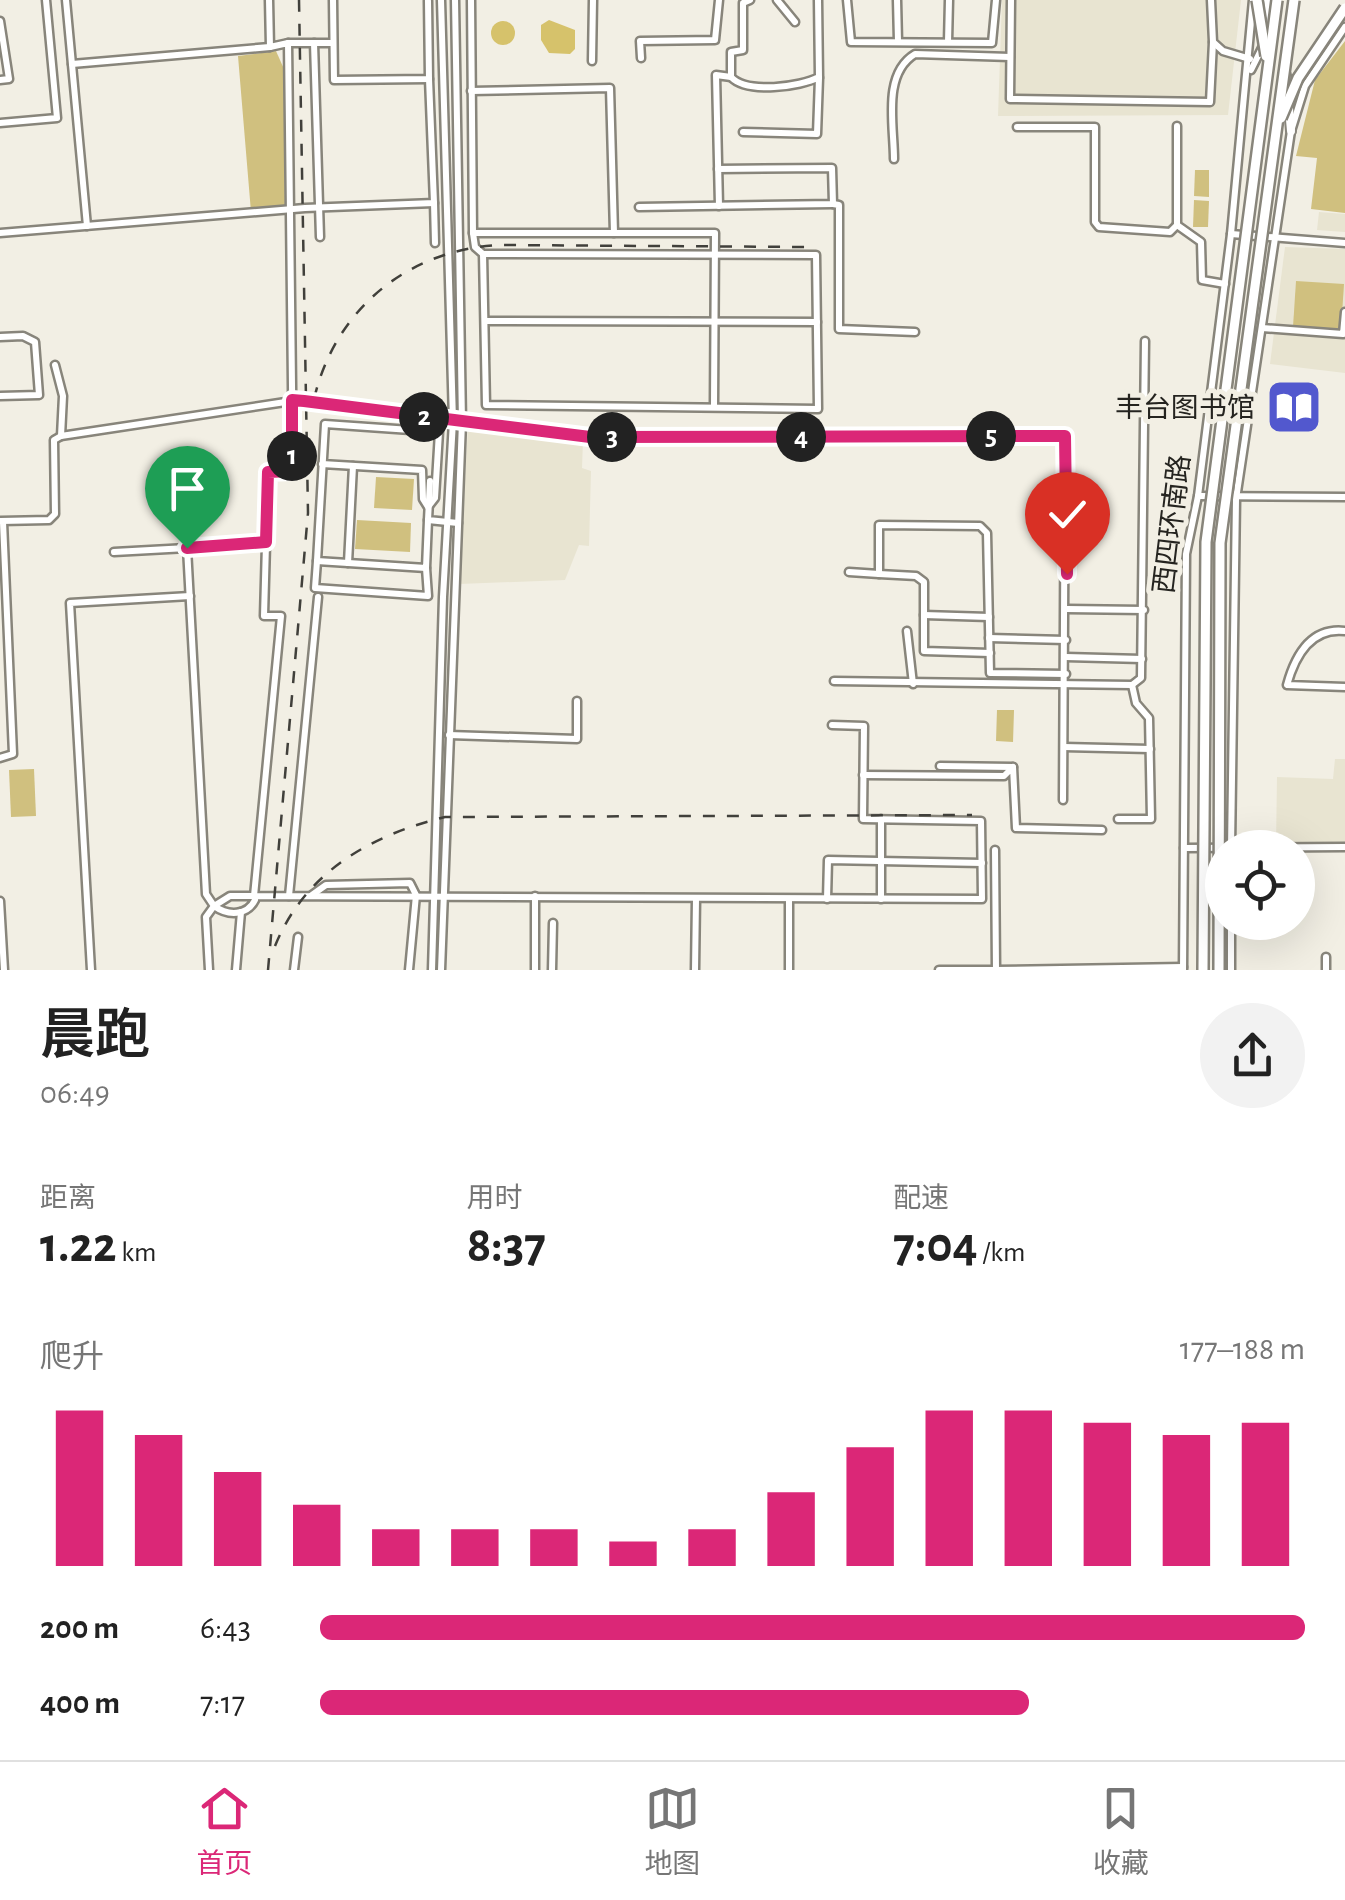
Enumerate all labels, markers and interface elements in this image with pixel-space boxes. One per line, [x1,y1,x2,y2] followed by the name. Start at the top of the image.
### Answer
[1264,377,1324,437] library icon: 丰台图书馆
[399,392,449,442] pin: 2
[1115,393,1255,423] place label: 丰台图书馆
[417,403,431,431] text: 2
[966,411,1016,461] pin: 5
[587,412,637,462] pin: 3
[776,412,826,462] pin: 4
[985,422,997,450] text: 5
[606,423,618,451] text: 3
[794,423,808,451] text: 4
[267,431,317,481] pin: 1
[287,442,297,470] text: 1
[145,446,230,549] pin
[1149,453,1195,595] street label: 西四环南路
[160,461,215,516] icon: arrive
[1025,472,1110,575] pin
[1040,487,1095,542] icon: check
[1205,830,1315,940] map controls
[1205,830,1315,940] button: locate
[1200,1003,1305,1108] button: share
[40,1009,150,1064] text: 晨跑
[40,1077,110,1109] text: 06:49
[40,1185,96,1213] text: 距离
[467,1185,523,1213] text: 用时
[893,1185,949,1213] text: 配速
[40,1221,117,1271] text: 1.22
[467,1221,546,1271] text: 8:37
[893,1221,978,1271] text: 7:04
[117,1239,156,1267] text: km
[978,1239,1025,1267] text: /km
[1180,1333,1305,1365] text: 177–188 m
[40,1341,104,1373] text: 爬升
[40,1612,119,1644] text: 200 m
[200,1612,251,1644] text: 6:43
[40,1687,120,1719] text: 400 m
[200,1687,245,1719] text: 7:17
[196,1781,252,1882] tab: 首页
[644,1781,701,1882] tab: 地图
[1093,1781,1149,1882] tab: 收藏

